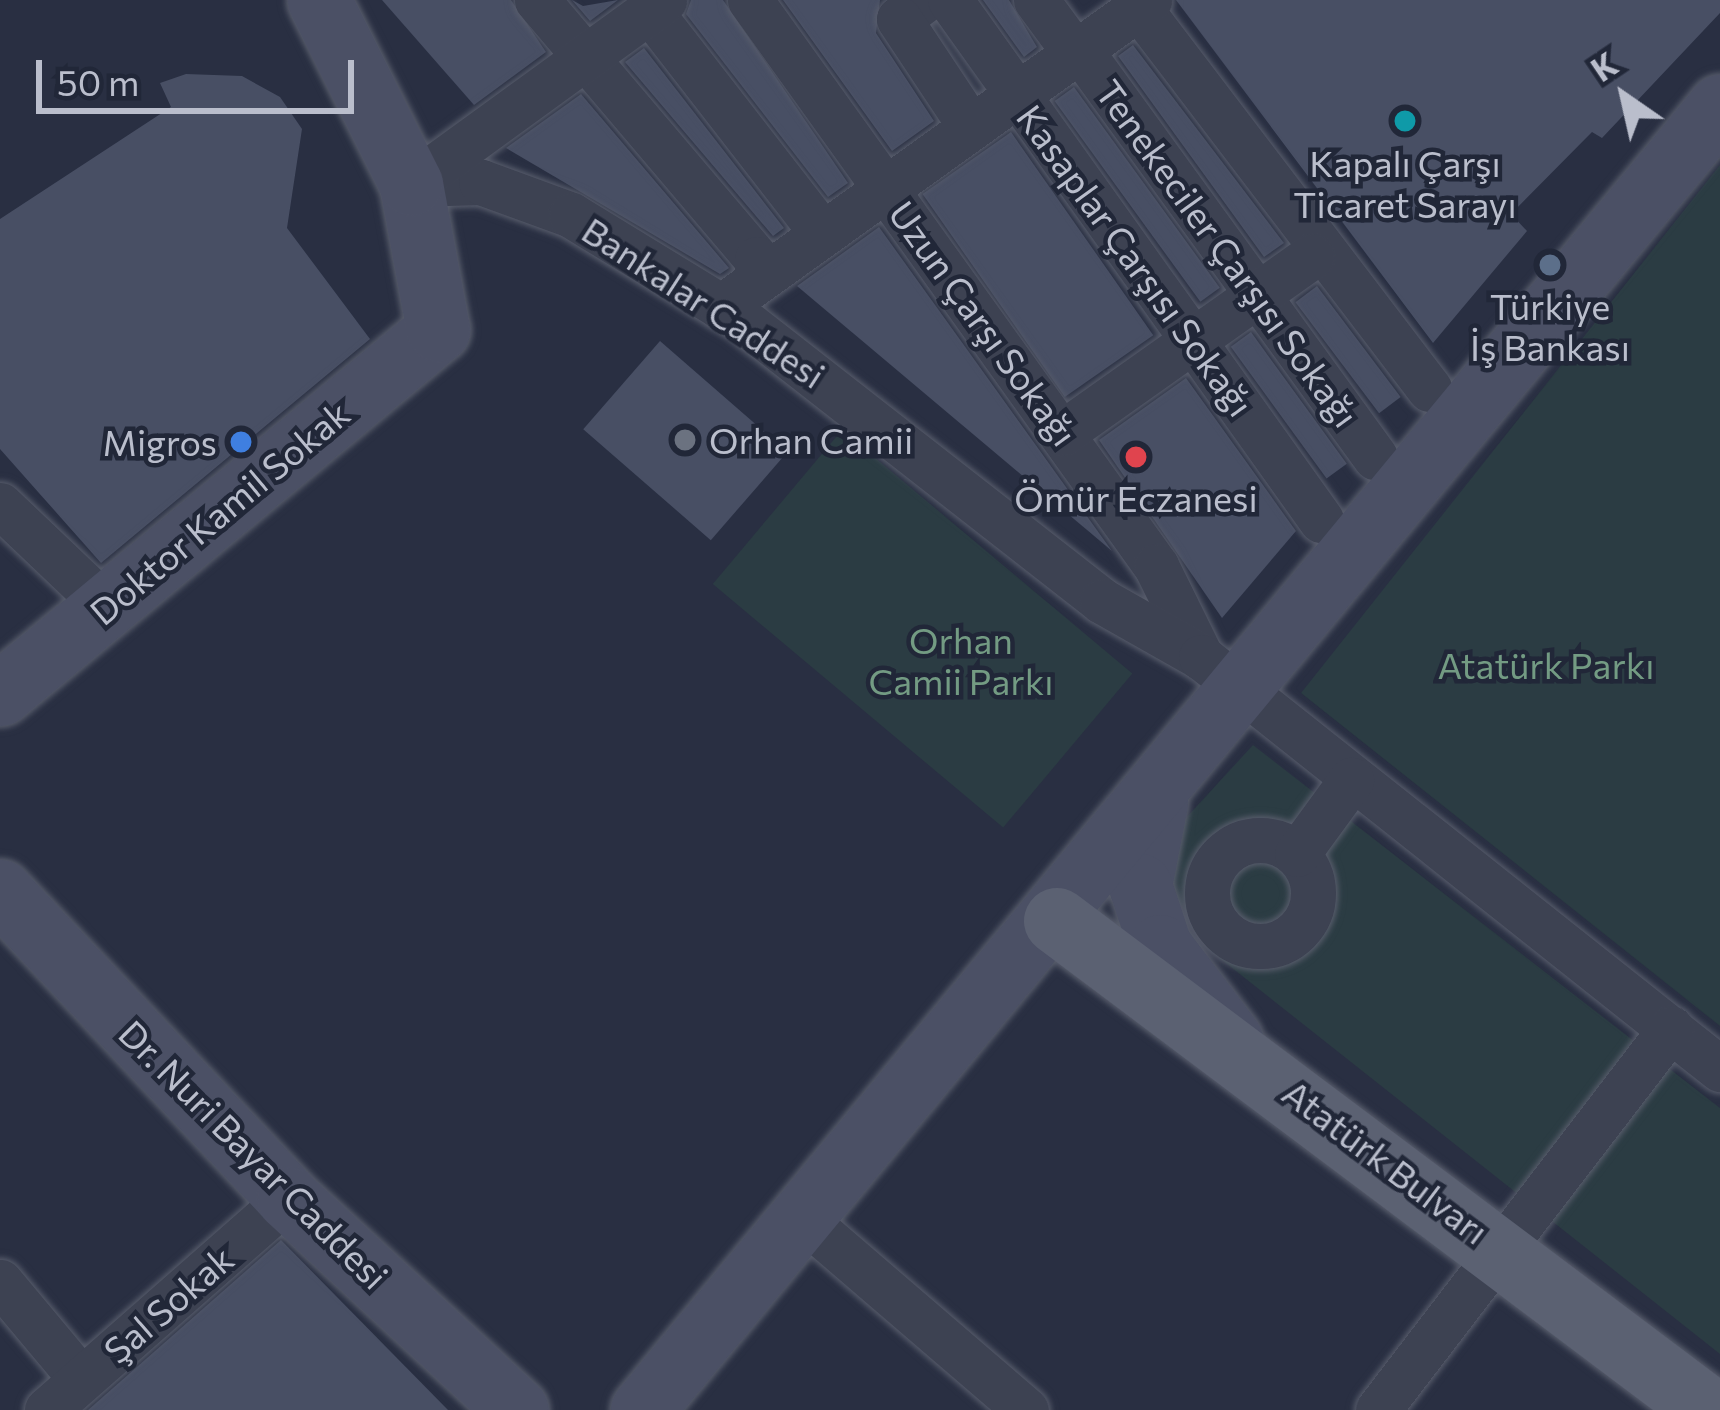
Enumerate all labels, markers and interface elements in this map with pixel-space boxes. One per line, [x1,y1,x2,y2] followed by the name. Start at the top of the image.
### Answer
[42,36,360,110] scale bar
[1564,36,1684,156] north arrow
[1583,42,1625,89] text: K
[57,59,139,103] text: 50 m
[1088,71,1368,435] street label: Tenekeciler Çarşısı Sokağı
[1009,96,1263,424] street label: Kasaplar Çarşısı Sokağı
[1392,108,1418,134] marker: Kapalı Çarşı Ticaret Sarayı
[1293,140,1517,225] place label: Kapalı Çarşı Ticaret Sarayı
[881,192,1087,454] street label: Uzun Çarşı Sokağı
[575,208,833,396] street label: Bankalar Caddesi
[1537,252,1563,278] marker: Türkiye İş Bankası
[1470,283,1630,368] place label: Türkiye İş Bankası
[81,391,357,633] street label: Doktor Kamil Sokak
[709,418,913,462] place label: Orhan Camii
[102,420,217,464] place label: Migros
[672,427,698,453] marker: Orhan Camii
[228,429,254,455] marker: Migros
[1123,444,1149,470] marker: Ömür Eczanesi
[1014,476,1258,520] place label: Ömür Eczanesi
[869,617,1053,702] park label: Orhan Camii Parkı
[1437,643,1655,687] park label: Atatürk Parkı
[111,1011,397,1297] street label: Dr. Nuri Bayar Caddesi
[1275,1070,1497,1252] street label: Atatürk Bulvarı
[95,1236,241,1372] street label: Şal Sokak

